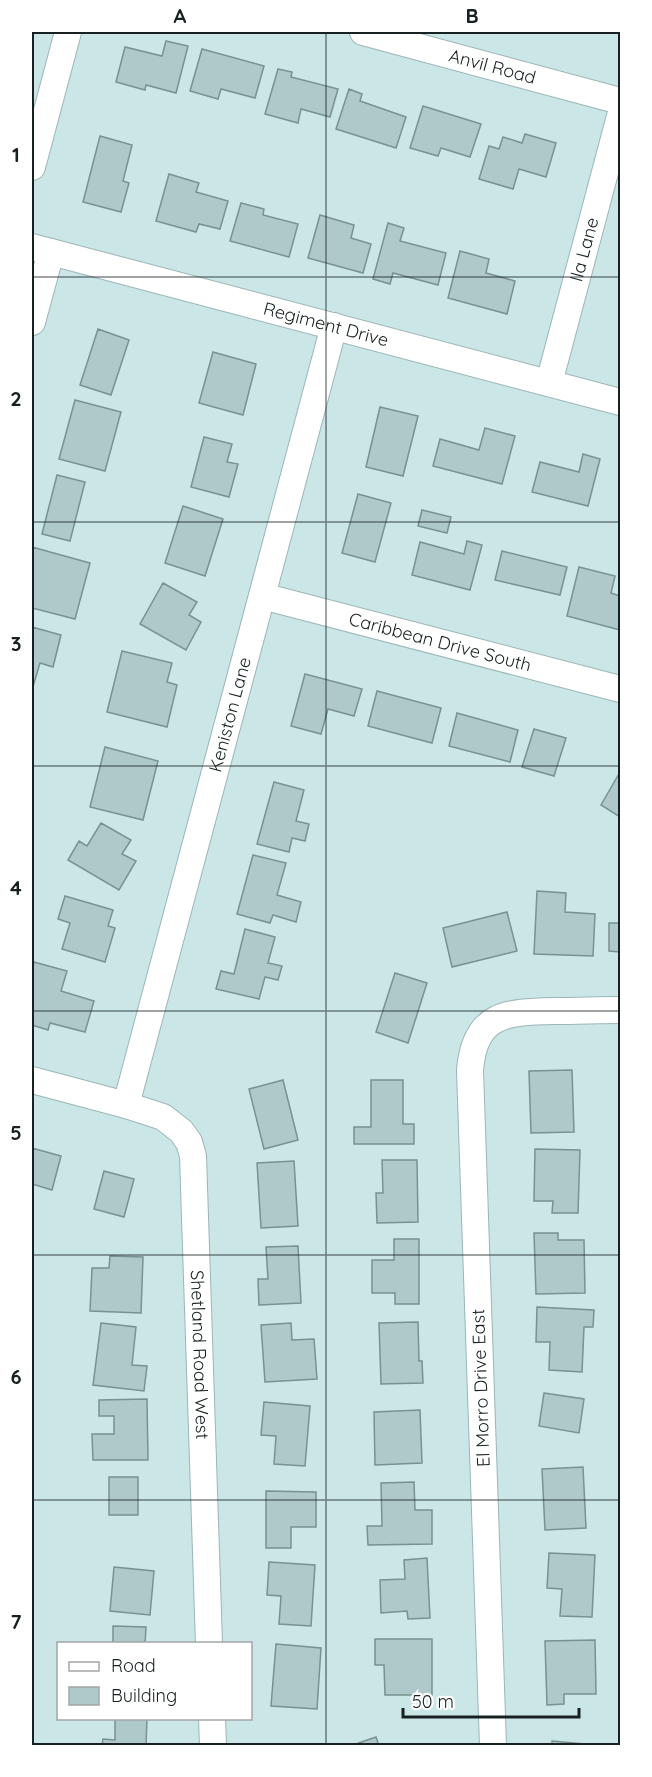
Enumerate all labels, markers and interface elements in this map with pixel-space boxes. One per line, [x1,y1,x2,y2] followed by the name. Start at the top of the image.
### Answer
[174,3,187,28] text: A
[465,3,479,28] text: B
[447,44,539,89] street label: Anvil Road
[12,142,20,167] text: 1
[564,215,604,284] street label: Ila Lane
[261,297,391,352] street label: Regiment Drive
[10,386,22,411] text: 2
[346,607,534,677] street label: Caribbean Drive South
[11,631,21,656] text: 3
[203,655,256,774] street label: Keniston Lane
[10,875,22,900] text: 4
[10,1120,22,1145] text: 5
[186,1270,214,1440] street label: Shetland Road West
[466,1309,495,1467] street label: El Morro Drive East
[10,1364,22,1389] text: 6
[11,1609,22,1634] text: 7
[57,1642,252,1720] legend
[111,1654,156,1677] text: Road
[403,1681,578,1719] scale bar
[111,1684,177,1707] text: Building
[412,1690,454,1713] text: 50 m

